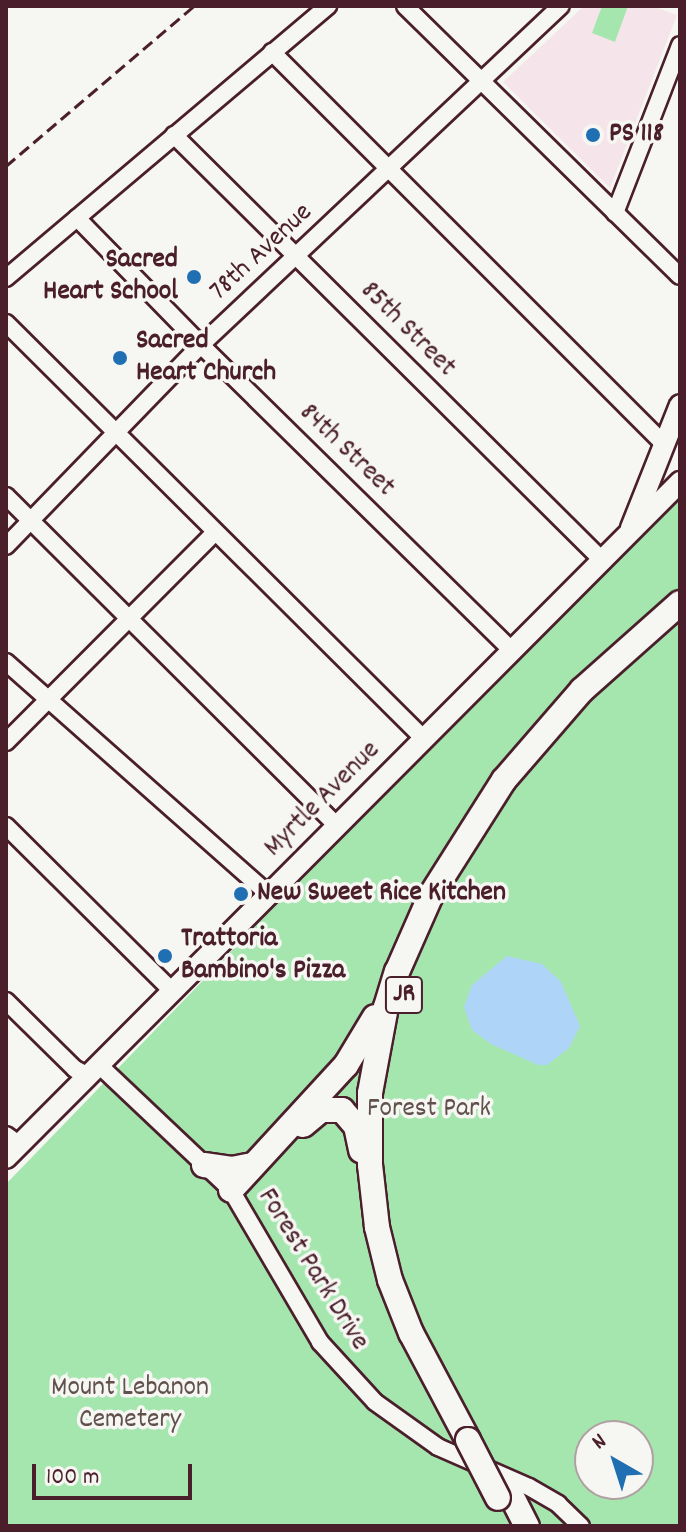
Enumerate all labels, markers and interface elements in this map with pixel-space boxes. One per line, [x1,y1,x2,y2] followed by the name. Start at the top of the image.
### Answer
[609,118,664,152] place label: PS 118
[584,126,602,144] marker: PS 118
[204,197,320,309] street label: 78th Avenue
[43,244,178,310] place label: Sacred Heart School
[185,268,203,286] marker: Sacred Heart School
[352,275,462,385] street label: 85th Street
[136,325,276,391] place label: Sacred Heart Church
[111,349,129,367] marker: Sacred Heart Church
[291,397,401,505] street label: 84th Street
[258,735,388,865] street label: Myrtle Avenue
[257,877,506,911] place label: New Sweet Rice Kitchen
[232,885,250,903] marker: New Sweet Rice Kitchen
[181,923,345,989] place label: Trattoria Bambino's Pizza
[156,947,174,965] marker: Trattoria Bambino's Pizza
[384,973,424,1017] road number: JR
[367,1093,491,1127] park label: Forest Park
[249,1183,375,1357] street label: Forest Park Drive
[51,1372,209,1438] park label: Mount Lebanon Cemetery
[574,1420,654,1500] north arrow
[586,1427,614,1458] text: N
[36,1448,196,1498] scale bar
[46,1461,99,1495] text: 100 m

